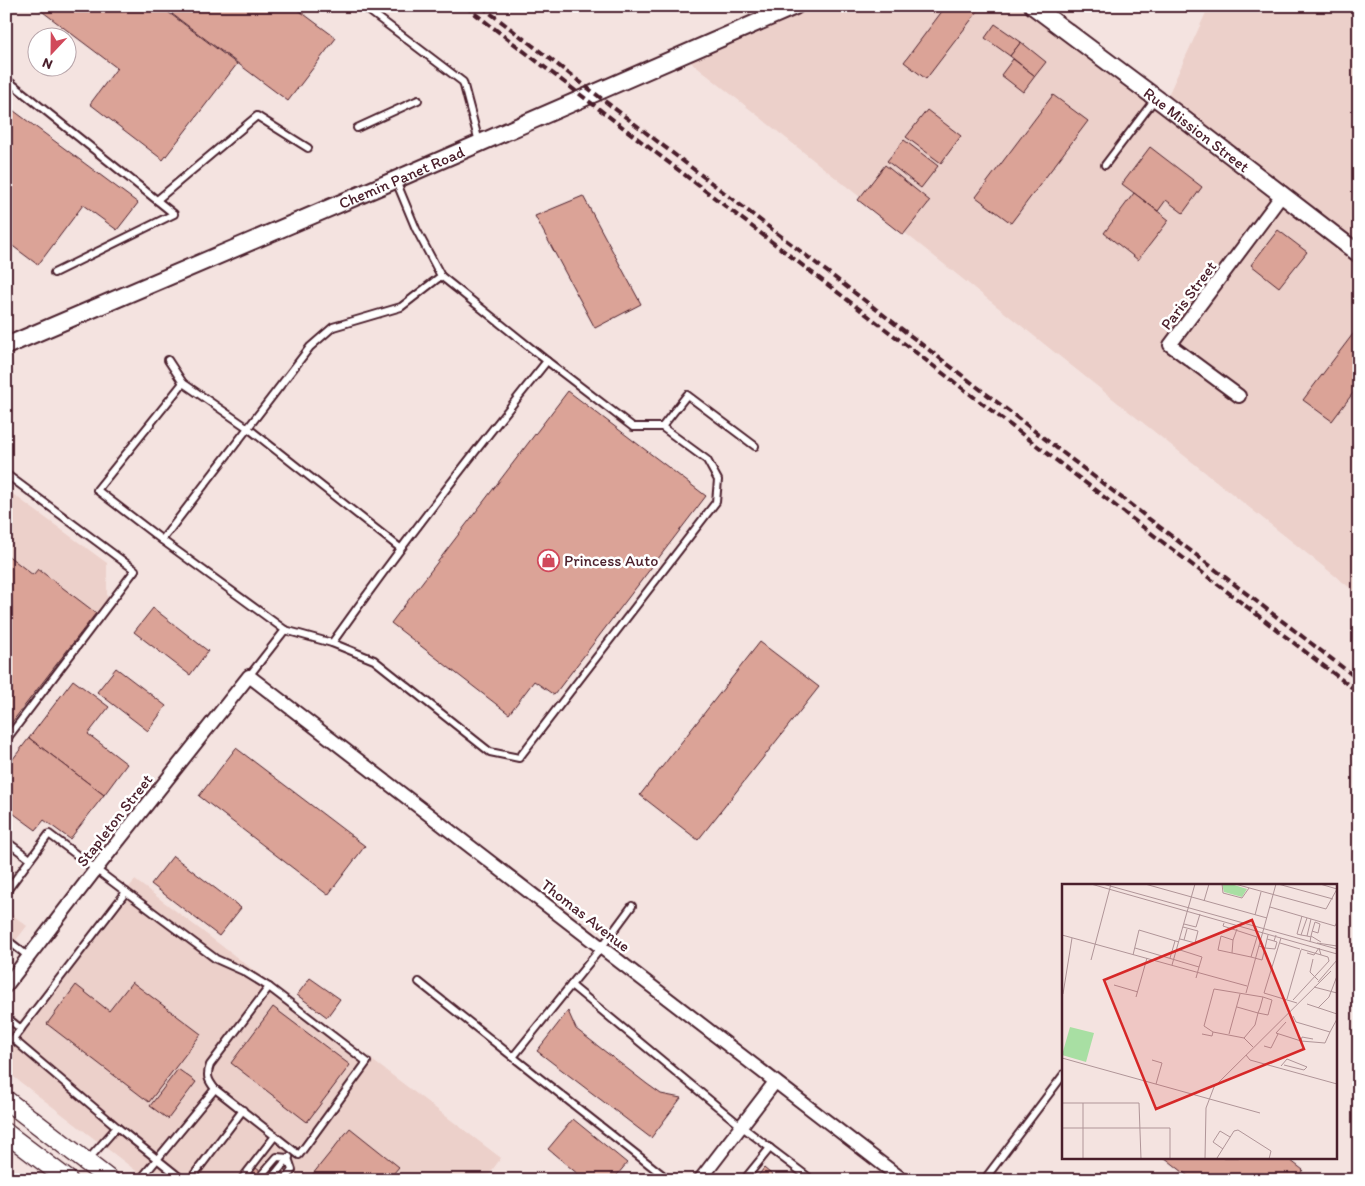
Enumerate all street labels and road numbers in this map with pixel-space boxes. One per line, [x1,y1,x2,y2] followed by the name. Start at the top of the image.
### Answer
[1140,83,1253,176] street label: Rue Mission Street
[336,142,468,213] street label: Chemin Panet Road
[1156,257,1220,333] street label: Paris Street
[72,770,156,870] street label: Stapleton Street
[538,875,634,956] street label: Thomas Avenue

